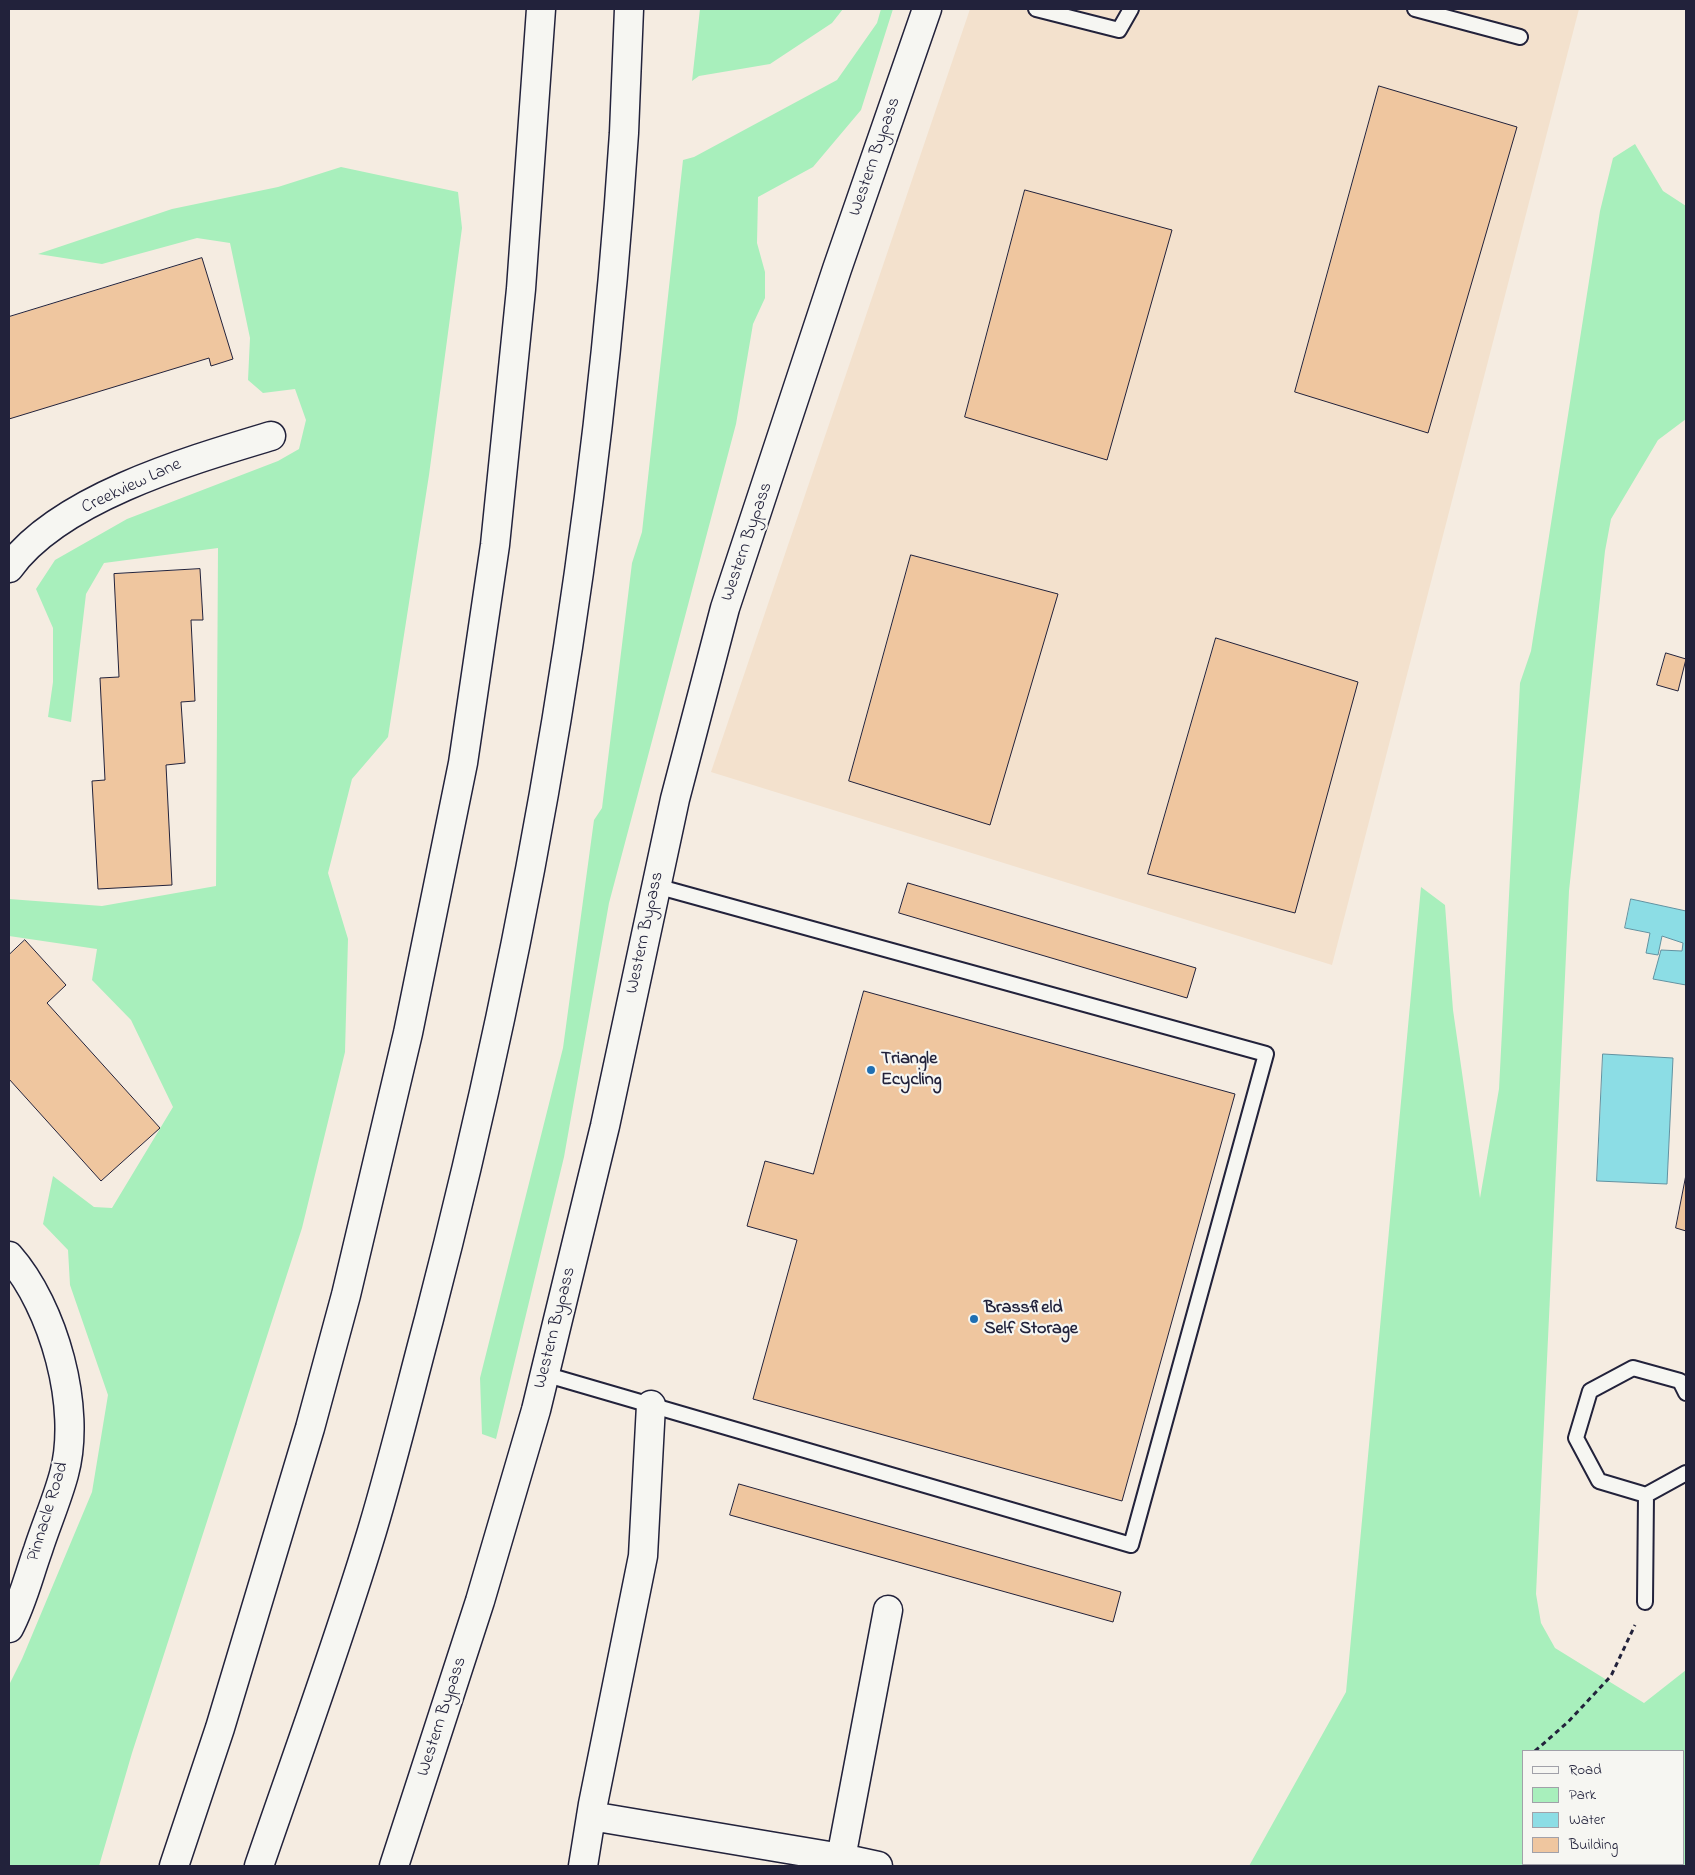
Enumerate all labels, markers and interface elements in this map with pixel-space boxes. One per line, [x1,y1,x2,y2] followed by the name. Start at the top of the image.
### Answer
[846,95,906,219] street label: Western Bypass
[79,455,185,519] street label: Creekview Lane
[718,480,778,604] street label: Western Bypass
[623,870,669,996] street label: Western Bypass
[881,1049,942,1092] place label: Triangle Ecycling
[865,1064,877,1076] marker: Triangle Ecycling
[530,1265,582,1391] street label: Western Bypass
[984,1298,1078,1340] place label: Brassfield Self Storage
[968,1313,980,1325] marker: Brassfield Self Storage
[24,1460,74,1564] street label: Pinnacle Road
[414,1655,472,1779] street label: Western Bypass
[1522,1750,1685,1865] legend
[1569,1759,1602,1781] text: Road
[1569,1784,1596,1806] text: Park
[1569,1809,1605,1831] text: Water
[1569,1834,1618,1856] text: Building

